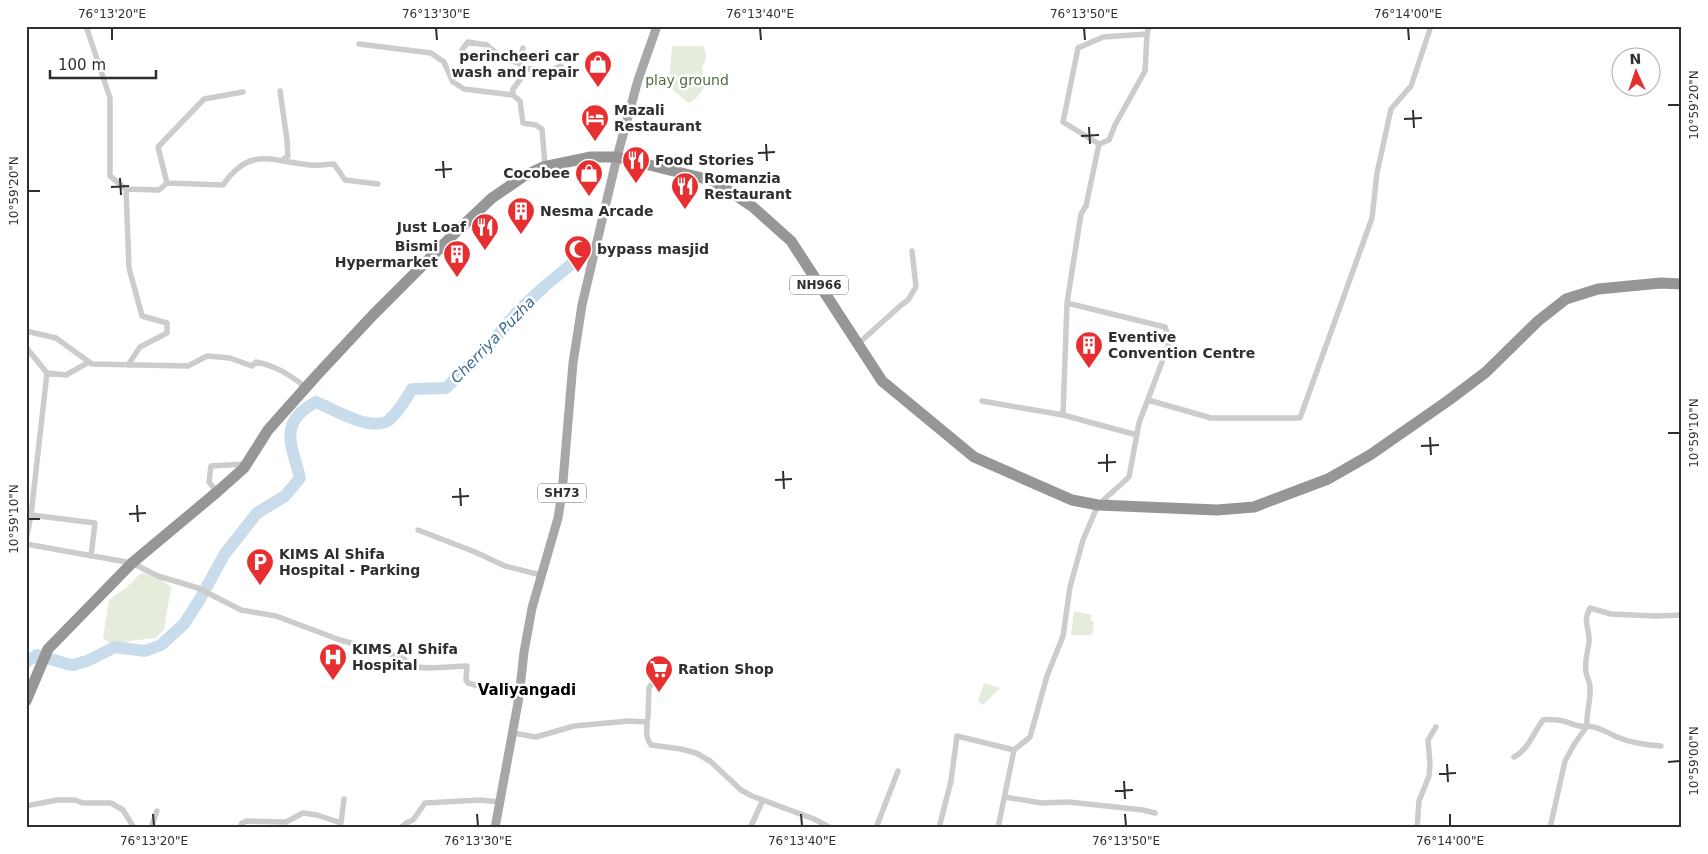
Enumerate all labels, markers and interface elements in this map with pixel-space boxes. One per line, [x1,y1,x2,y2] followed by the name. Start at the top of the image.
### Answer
[78,7,146,21] text: 76°13'20"E
[402,7,470,21] text: 76°13'30"E
[726,7,794,21] text: 76°13'40"E
[1050,7,1118,21] text: 76°13'50"E
[1374,7,1442,21] text: 76°14'00"E
[50,48,156,80] scale bar
[452,48,579,80] place label: perincheeri car wash and repair
[1610,48,1660,98] north arrow
[583,49,613,88] shop icon: perincheeri car wash and repair
[1629,51,1642,67] text: N
[58,56,106,74] text: 100 m
[1687,70,1701,140] text: 10°59'20"N
[645,72,729,88] park label: play ground
[614,102,702,134] place label: Mazali Restaurant
[580,103,610,142] hotel icon: Mazali Restaurant
[621,145,651,184] restaurant icon: Food Stories
[655,152,754,168] place label: Food Stories
[7,156,21,226] text: 10°59'20"N
[574,158,604,197] shop icon: Cocobee
[503,165,570,181] place label: Cocobee
[704,170,792,202] place label: Romanzia Restaurant
[670,171,700,210] restaurant icon: Romanzia Restaurant
[506,196,536,235] building icon: Nesma Arcade
[540,203,653,219] place label: Nesma Arcade
[470,212,500,251] restaurant icon: Just Loaf
[396,219,467,235] place label: Just Loaf
[563,234,593,273] mosque icon: bypass masjid
[335,238,438,270] place label: Bismi Hypermarket
[442,239,472,278] building icon: Bismi Hypermarket
[597,241,709,257] place label: bypass masjid
[790,276,848,294] road number: NH966
[447,293,539,387] water label: Cherriya Puzha
[1108,329,1255,361] place label: Eventive Convention Centre
[1074,330,1104,369] building icon: Eventive Convention Centre
[1687,398,1701,468] text: 10°59'10"N
[538,483,586,502] road number: SH73
[7,484,21,554] text: 10°59'10"N
[279,546,420,578] place label: KIMS Al Shifa Hospital - Parking
[245,547,275,586] parking icon: KIMS Al Shifa Hospital - Parking
[352,641,458,673] place label: KIMS Al Shifa Hospital
[318,642,348,681] hospital icon: KIMS Al Shifa Hospital
[644,654,674,693] supermarket icon: Ration Shop
[678,661,774,677] place label: Ration Shop
[478,681,576,699] district label: Valiyangadi
[1687,726,1701,796] text: 10°59'00"N
[120,834,188,848] text: 76°13'20"E
[444,834,512,848] text: 76°13'30"E
[768,834,836,848] text: 76°13'40"E
[1092,834,1160,848] text: 76°13'50"E
[1416,834,1484,848] text: 76°14'00"E

